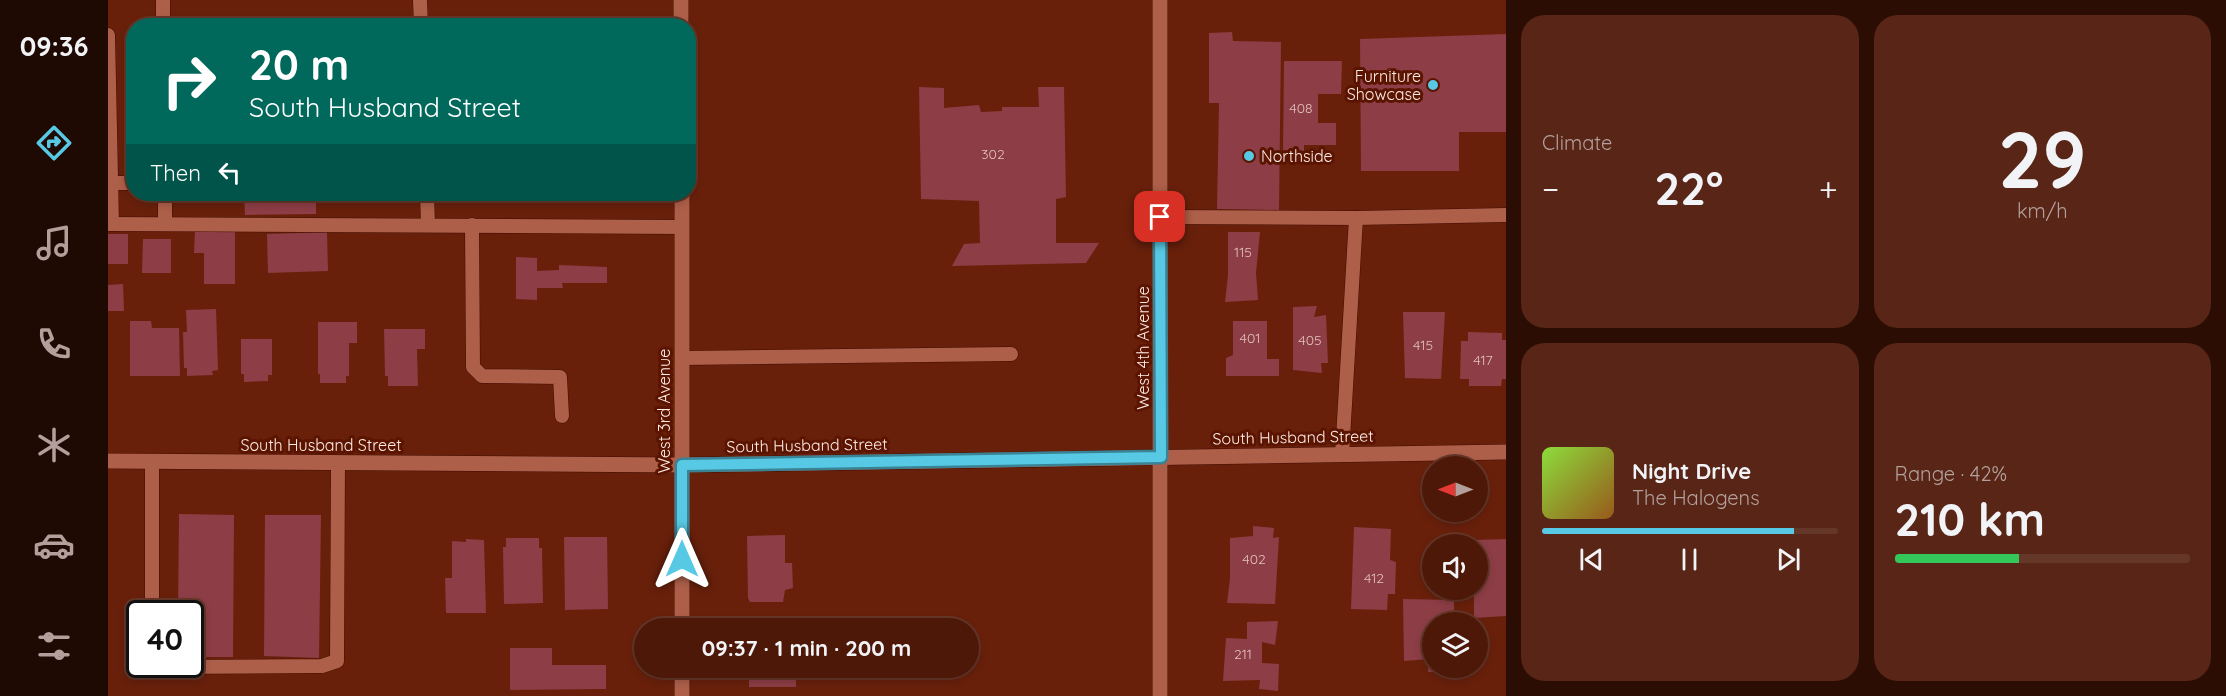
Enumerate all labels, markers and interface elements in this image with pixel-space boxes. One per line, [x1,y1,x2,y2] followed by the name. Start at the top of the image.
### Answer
[20,29,88,63] text: 09:36
[249,38,349,91] text: 20 m
[150,42,228,120] icon: right
[1347,66,1421,104] place label: Furniture Showcase
[1426,78,1440,92] marker: Furniture Showcase
[249,90,521,124] text: South Husband Street
[1289,99,1313,117] house number: 408
[1998,110,2087,208] text: 29
[33,122,75,164] icon: directions
[1542,130,1612,155] text: Climate
[981,145,1005,163] house number: 302
[1261,146,1333,166] place label: Northside
[1242,149,1256,163] marker: Northside
[213,156,246,189] icon: left
[150,159,201,187] text: Then
[1655,160,1723,216] text: 22°
[1542,168,1559,209] text: −
[1819,168,1838,209] text: +
[1134,191,1185,242] pin
[2017,198,2068,223] text: km/h
[1143,200,1176,233] icon: arrive
[33,222,75,264] icon: music
[1234,243,1252,261] house number: 115
[1133,286,1153,410] street label: West 4th Avenue
[33,323,75,365] icon: phone
[1240,329,1260,347] house number: 401
[1298,331,1322,349] house number: 405
[1413,336,1433,354] house number: 415
[654,349,674,473] street label: West 3rd Avenue
[1473,351,1493,369] house number: 417
[33,424,75,466] icon: climate
[1212,426,1374,448] street label: South Husband Street
[726,434,888,456] street label: South Husband Street
[240,435,402,455] street label: South Husband Street
[1422,456,1488,522] north arrow
[1422,456,1488,678] map controls
[1632,457,1751,485] text: Night Drive
[1895,461,2007,486] text: Range · 42%
[1632,485,1760,510] text: The Halogens
[1895,491,2045,547] text: 210 km
[33,524,75,566] icon: car
[650,527,714,591] position arrow
[1422,534,1488,600] button: sound
[1575,543,1608,576] icon: previous
[1673,543,1706,576] icon: pause
[1772,543,1805,576] icon: next
[1242,550,1266,568] house number: 402
[1364,569,1384,587] house number: 412
[126,600,204,678] speed limit sign: 40
[1422,612,1488,678] button: layers
[33,625,75,667] icon: filters
[702,634,911,662] text: 09:37 · 1 min · 200 m
[1234,645,1252,663] house number: 211

